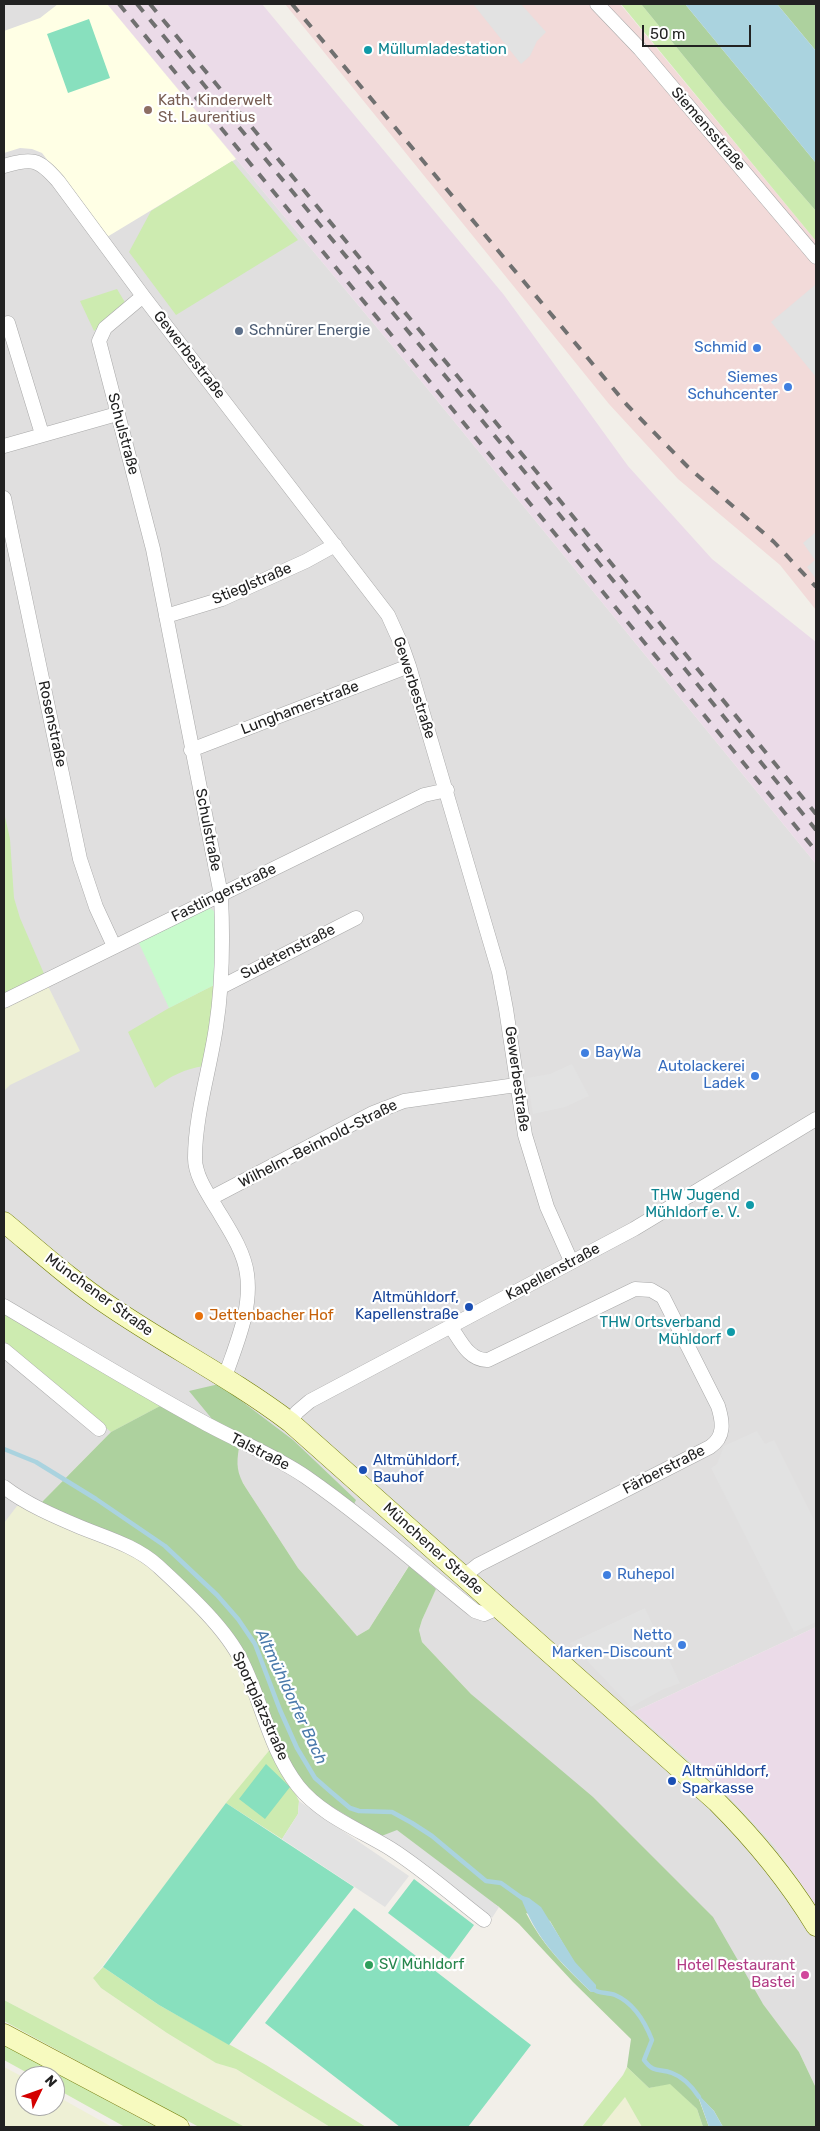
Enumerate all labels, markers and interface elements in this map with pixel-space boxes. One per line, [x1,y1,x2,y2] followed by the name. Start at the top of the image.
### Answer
[645,15,754,47] scale bar
[650,25,685,43] text: 50 m
[378,41,507,59] place label: Müllumladestation
[362,44,374,56] marker: Müllumladestation
[667,84,749,174] street label: Siemensstraße
[158,92,272,127] place label: Kath. Kinderwelt St. Laurentius
[142,104,154,116] marker: Kath. Kinderwelt St. Laurentius
[149,308,229,402] street label: Gewerbestraße
[249,322,370,340] place label: Schnürer Energie
[233,325,245,337] marker: Schnürer Energie
[694,339,747,357] place label: Schmid
[751,342,763,354] marker: Schmid
[687,369,778,404] place label: Siemes Schuhcenter
[782,381,794,393] marker: Siemes Schuhcenter
[103,391,143,477] street label: Schulstraße
[210,559,294,609] street label: Stieglstraße
[389,635,439,741] street label: Gewerbestraße
[239,677,361,739] street label: Lunghamerstraße
[34,679,70,769] street label: Rosenstraße
[191,787,225,873] street label: Schulstraße
[169,860,279,926] street label: Fastlingerstraße
[238,920,338,984] street label: Sudetenstraße
[501,1025,533,1133] street label: Gewerbestraße
[595,1044,641,1062] place label: BayWa
[579,1047,591,1059] marker: BayWa
[658,1058,745,1093] place label: Autolackerei Ladek
[749,1070,761,1082] marker: Autolackerei Ladek
[236,1096,400,1192] street label: Wilhelm-Beinhold-Straße
[645,1187,740,1222] place label: THW Jugend Mühldorf e. V.
[744,1199,756,1211] marker: THW Jugend Mühldorf e. V.
[503,1240,603,1304] street label: Kapellenstraße
[42,1250,156,1340] street label: Münchener Straße
[355,1289,459,1324] place label: Altmühldorf, Kapellenstraße
[463,1301,475,1313] marker: Altmühldorf, Kapellenstraße
[209,1307,333,1325] place label: Jettenbacher Hof
[193,1310,205,1322] marker: Jettenbacher Hof
[599,1314,721,1349] place label: THW Ortsverband Mühldorf
[725,1326,737,1338] marker: THW Ortsverband Mühldorf
[227,1429,293,1475] street label: Talstraße
[620,1442,708,1498] street label: Färberstraße
[373,1452,460,1487] place label: Altmühldorf, Bauhof
[357,1464,369,1476] marker: Altmühldorf, Bauhof
[379,1499,487,1599] street label: Münchener Straße
[617,1566,675,1584] place label: Ruhepol
[601,1569,613,1581] marker: Ruhepol
[251,1626,331,1768] water label: Altmühldorfer Bach
[552,1627,672,1662] place label: Netto Marken-Discount
[676,1639,688,1651] marker: Netto Marken-Discount
[228,1649,292,1763] street label: Sportplatzstraße
[682,1763,769,1798] place label: Altmühldorf, Sparkasse
[666,1775,678,1787] marker: Altmühldorf, Sparkasse
[379,1956,464,1974] place label: SV Mühldorf
[677,1957,795,1992] place label: Hotel Restaurant Bastei
[363,1959,375,1971] marker: SV Mühldorf
[799,1969,811,1981] marker: Hotel Restaurant Bastei
[15,2066,65,2116] north arrow
[41,2072,60,2091] text: N

